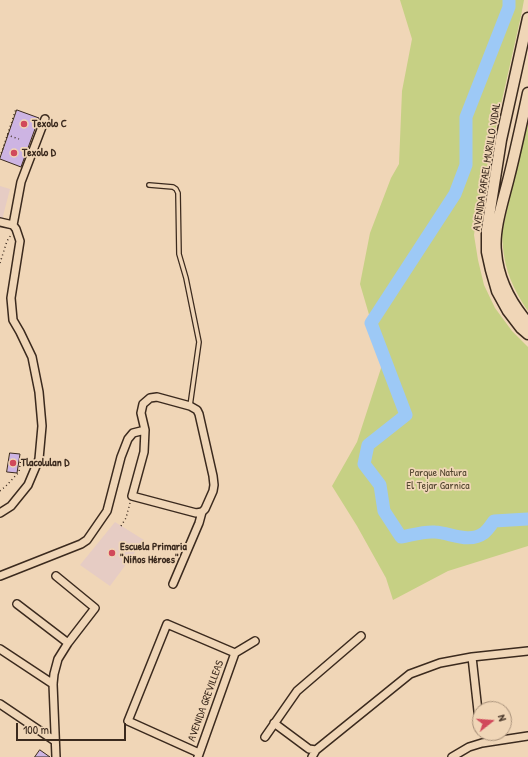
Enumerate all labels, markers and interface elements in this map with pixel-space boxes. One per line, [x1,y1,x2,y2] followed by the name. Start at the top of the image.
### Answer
[470,102,504,232] street label: AVENIDA RAFAEL MURILLO VIDAL
[32,117,67,131] place label: Texolo C
[19,119,29,129] marker: Texolo C
[22,146,56,160] place label: Texolo D
[9,148,19,158] marker: Texolo D
[21,456,69,470] place label: Tlacolulan D
[8,458,18,468] marker: Tlacolulan D
[406,466,470,492] park label: Parque Natura El Tejar Garnica
[120,540,187,566] place label: Escuela Primaria ''Niños Héroes''
[107,548,117,558] marker: Escuela Primaria ''Niños Héroes''
[185,659,227,743] street label: AVENIDA GREVILLEAS
[472,701,512,741] north arrow
[495,713,510,723] text: N
[18,715,128,741] scale bar
[23,721,49,738] text: 100 m

